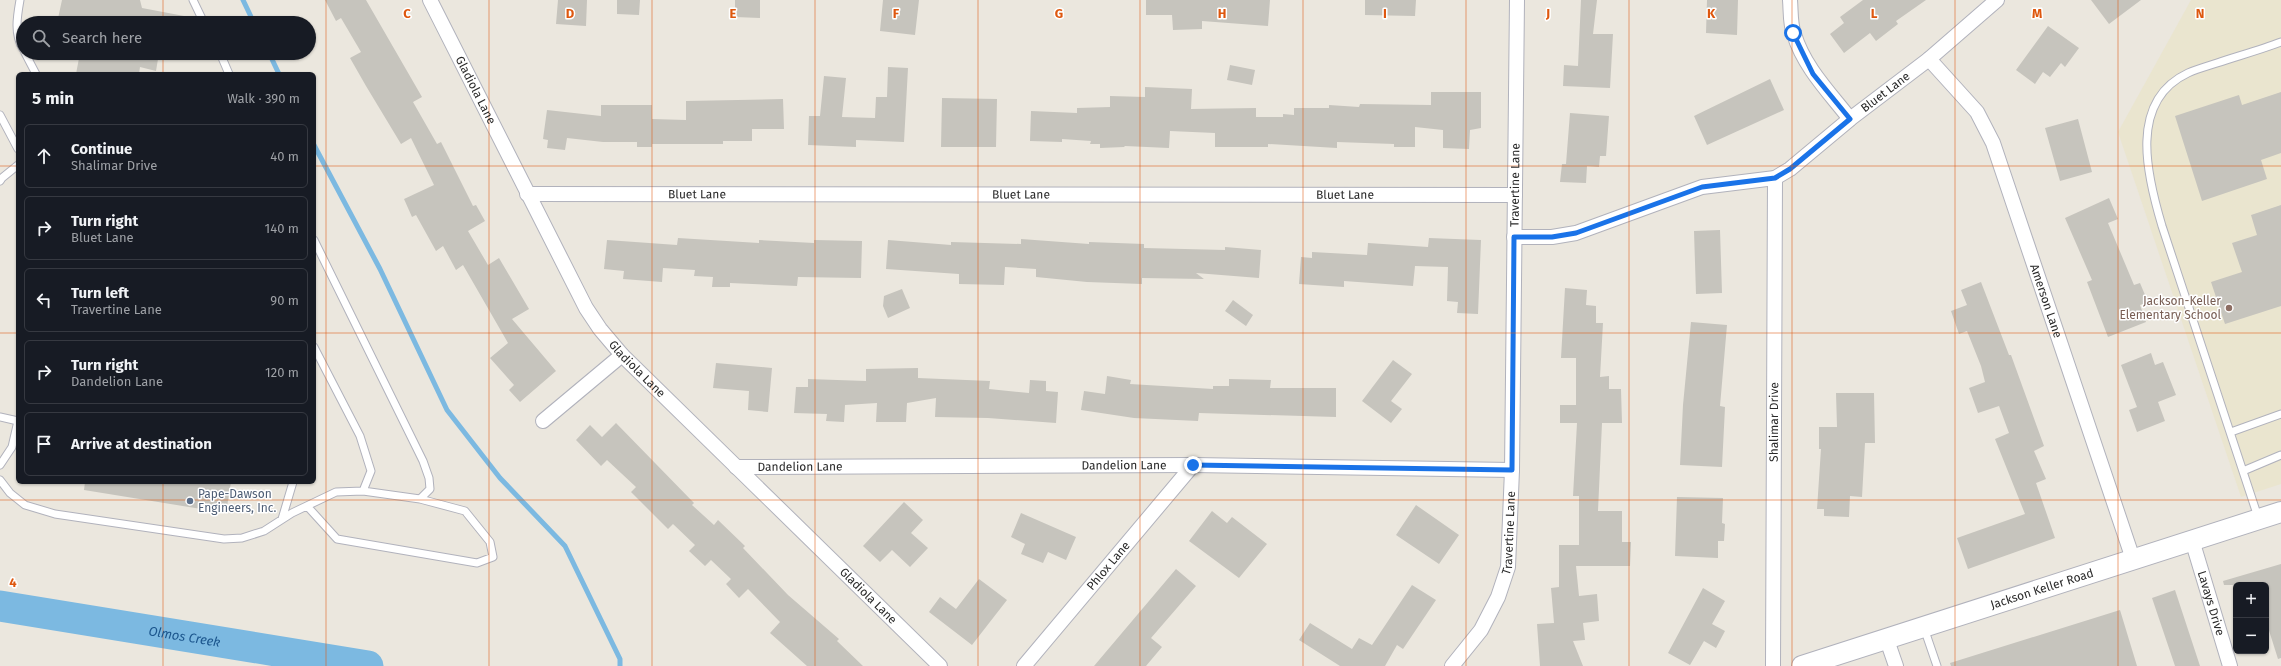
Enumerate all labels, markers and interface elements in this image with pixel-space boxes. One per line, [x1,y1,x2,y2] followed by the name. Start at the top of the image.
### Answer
[403,6,411,21] text: C
[566,6,575,21] text: D
[730,6,737,21] text: E
[893,6,900,21] text: F
[1055,6,1063,21] text: G
[1218,6,1226,21] text: H
[1383,6,1387,21] text: I
[1545,6,1550,21] text: J
[1707,6,1716,21] text: K
[1871,6,1878,21] text: L
[2032,6,2042,21] text: M
[2196,6,2204,21] text: N
[16,16,316,60] search box
[1784,24,1802,42] route start
[30,27,52,49] icon: search
[62,29,142,47] text: Search here
[453,54,499,126] street label: Gladiola Lane
[1858,69,1913,115] street label: Bluet Lane
[32,88,74,109] text: 5 min
[227,91,300,106] text: Walk · 390 m
[71,140,132,158] text: Continue
[1508,143,1522,227] street label: Travertine Lane
[33,145,55,167] icon: ahead
[270,149,299,164] text: 40 m
[71,158,157,173] text: Shalimar Drive
[668,187,726,201] street label: Bluet Lane
[992,187,1050,202] street label: Bluet Lane
[1316,188,1374,202] street label: Bluet Lane
[71,212,138,230] text: Turn right
[33,217,55,239] icon: right
[265,221,299,236] text: 140 m
[71,230,134,245] text: Bluet Lane
[2027,262,2065,340] street label: Amerson Lane
[71,284,129,302] text: Turn left
[33,289,55,311] icon: left
[270,293,299,308] text: 90 m
[2119,294,2221,322] place label: Jackson-Keller Elementary School
[71,302,162,317] text: Travertine Lane
[2224,303,2234,313] marker: Jackson-Keller Elementary School
[606,338,668,400] street label: Gladiola Lane
[71,356,138,374] text: Turn right
[33,361,55,383] icon: right
[265,365,299,380] text: 120 m
[71,374,163,389] text: Dandelion Lane
[1767,382,1781,462] street label: Shalimar Drive
[33,433,55,455] icon: arrive
[71,435,212,453] text: Arrive at destination
[1184,456,1202,474] route end
[1081,458,1167,472] street label: Dandelion Lane
[757,460,843,474] street label: Dandelion Lane
[198,487,277,515] place label: Pape-Dawson Engineers, Inc.
[1499,491,1518,577] street label: Travertine Lane
[185,496,195,506] marker: Pape-Dawson Engineers, Inc.
[1084,539,1133,593] street label: Phlox Lane
[837,565,900,627] street label: Gladiola Lane
[1989,566,2095,612] street label: Jackson Keller Road
[2195,569,2227,637] street label: Lavays Drive
[9,575,17,590] text: 4
[2233,582,2269,654] map controls
[2233,582,2269,618] button: +
[2233,618,2269,654] button: −
[147,623,222,649] water label: Olmos Creek

